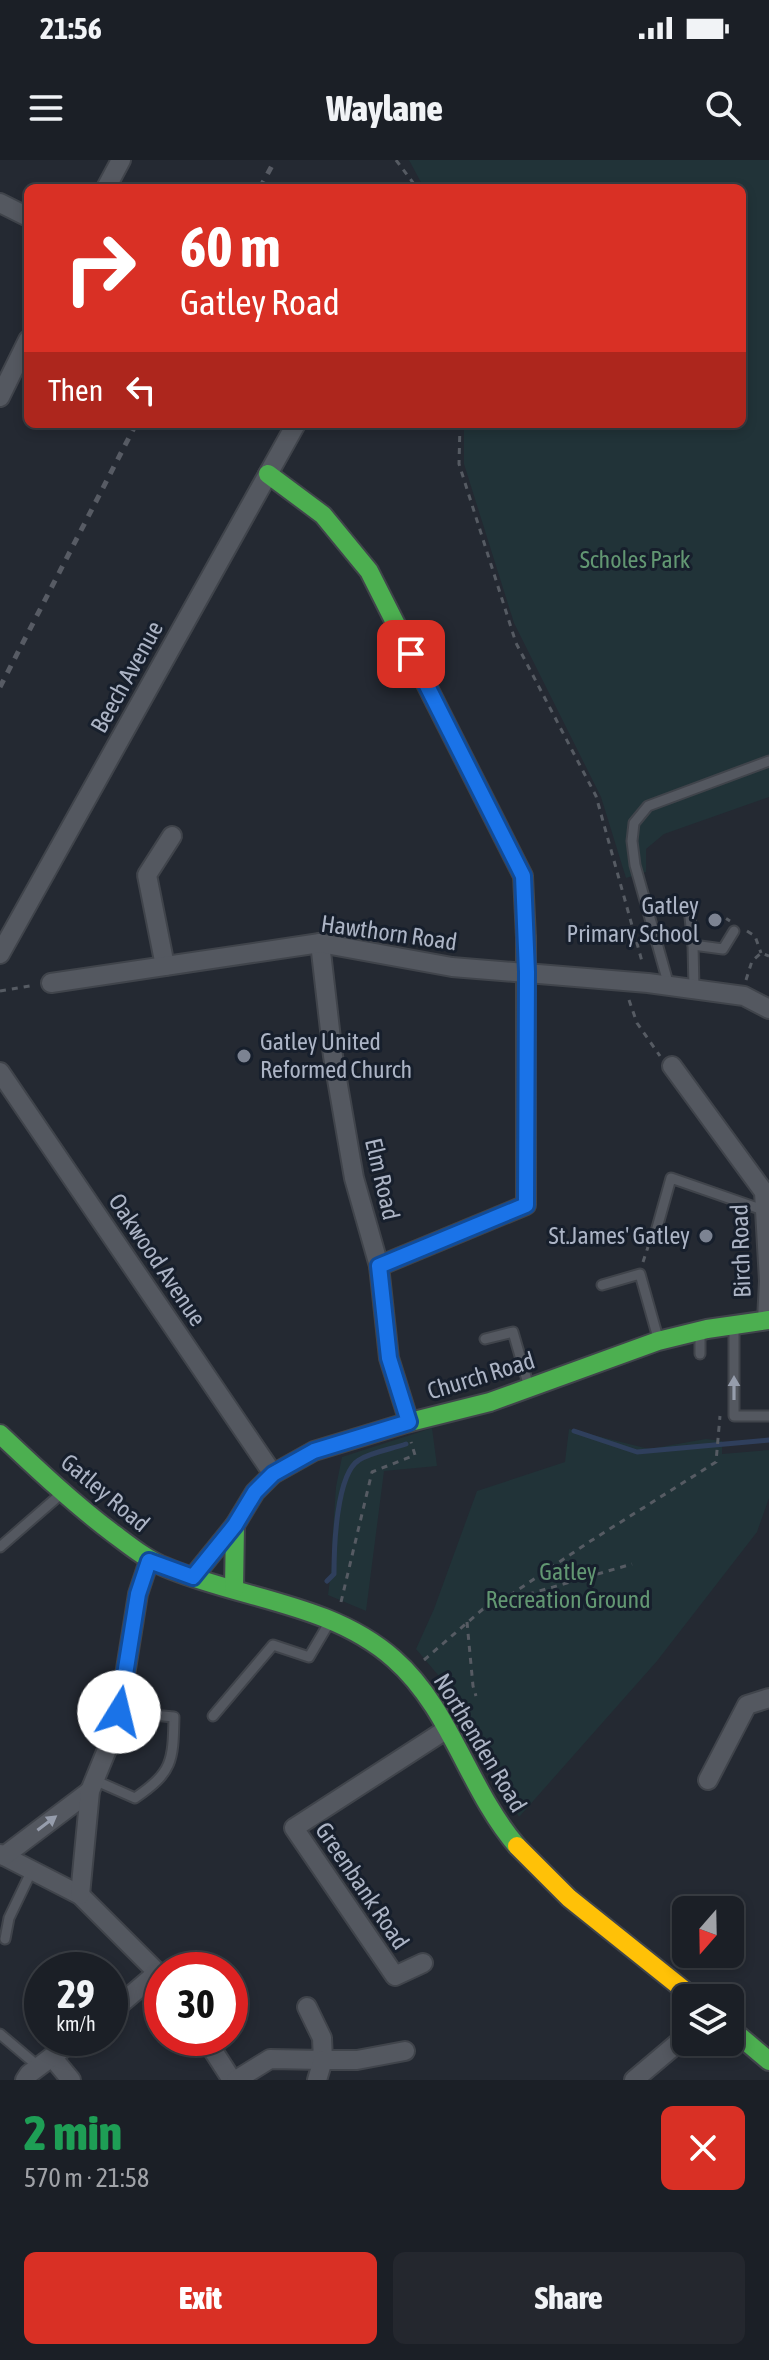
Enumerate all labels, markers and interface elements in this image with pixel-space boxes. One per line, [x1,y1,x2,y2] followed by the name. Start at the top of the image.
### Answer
[40,11,102,45] text: 21:56
[24,86,68,130] icon: menu
[701,86,745,130] icon: search
[326,87,443,129] text: Waylane
[180,215,281,279] text: 60 m
[48,216,152,320] icon: right
[180,281,340,323] text: Gatley Road
[119,368,163,412] icon: left
[48,373,103,407] text: Then
[580,546,691,573] park label: Scholes Park
[85,616,168,737] street label: Beech Avenue
[377,620,445,688] pin
[389,632,433,676] icon: arrive
[566,892,700,947] place label: Gatley Primary School
[319,910,459,955] street label: Hawthorn Road
[706,911,724,929] marker: Gatley Primary School
[260,1028,412,1083] place label: Gatley United Reformed Church
[235,1047,253,1065] marker: Gatley United Reformed Church
[360,1135,405,1222] street label: Elm Road
[103,1189,212,1331] street label: Oakwood Avenue
[725,1204,756,1298] street label: Birch Road
[549,1222,690,1249] place label: St.James' Gatley
[697,1227,715,1245] marker: St.James' Gatley
[424,1346,538,1405] street label: Church Road
[728,1375,740,1400] one-way arrow
[56,1448,155,1537] street label: Gatley Road
[485,1558,651,1613] park label: Gatley Recreation Ground
[429,1669,532,1817] street label: Northenden Road
[77,1670,161,1754] position arrow
[37,1816,57,1832] one-way arrow
[310,1817,415,1954] street label: Greenbank Road
[672,1896,744,1968] north arrow
[672,1896,744,2056] map controls
[144,1952,248,2056] speed limit sign: 30
[57,1971,95,2016] text: 29
[672,1984,744,2056] button: layers
[56,2012,96,2035] text: km/h
[24,2105,122,2160] text: 2 min
[661,2106,745,2190] button: close
[24,2163,149,2193] text: 570 m · 21:58
[24,2252,377,2344] button: Exit
[393,2252,745,2344] button: Share

